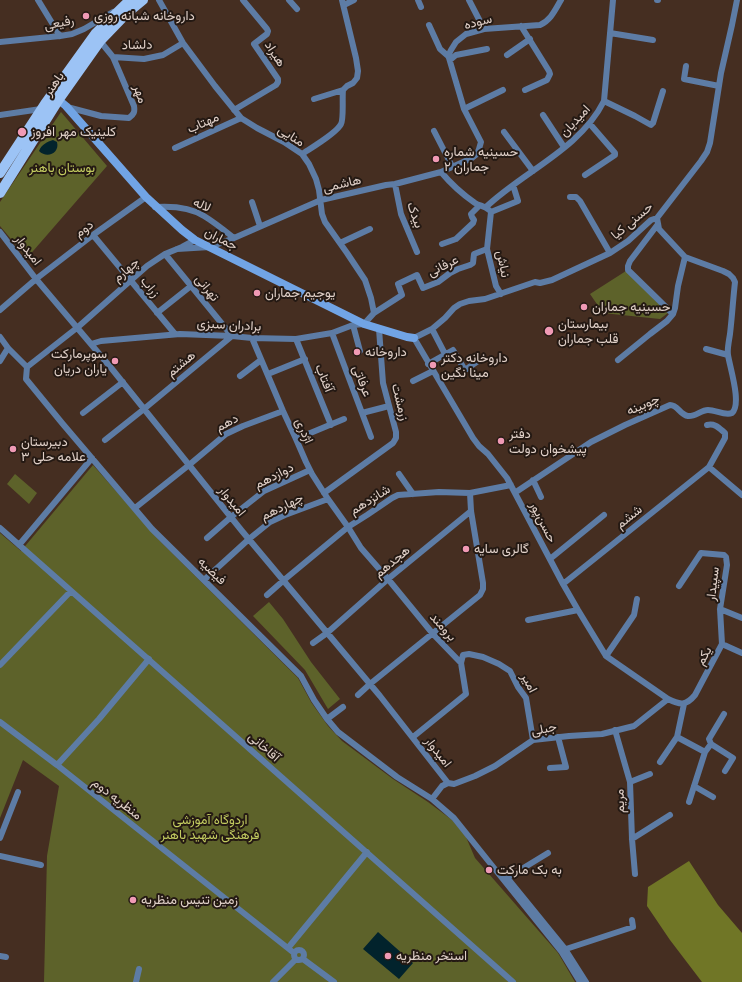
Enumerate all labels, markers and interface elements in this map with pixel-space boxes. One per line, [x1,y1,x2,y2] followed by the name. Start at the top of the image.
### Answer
[94,8,195,24] place label: داروخانه شبانه روزی
[81,11,91,21] marker: داروخانه شبانه روزی
[462,11,494,33] street label: سوده
[43,12,75,34] street label: رفیعی
[122,37,152,53] street label: دلشاد
[261,38,289,70] street label: هیراد
[40,69,68,99] street label: باهنر
[130,83,150,105] street label: مهر
[556,102,594,140] street label: امیدیان
[185,109,221,137] street label: مهتاب
[275,122,307,150] street label: منایی
[31,124,116,140] place label: کلینیک مهر افروز
[16,126,28,138] marker: کلینیک مهر افروز
[444,144,518,175] place label: حسینیه شماره ۲ جماران
[431,154,441,164] marker: حسینیه شماره ۲ جماران
[29,160,95,176] park label: بوستان باهنر
[321,172,363,196] street label: هاشمی
[191,194,213,216] street label: لاله
[608,199,656,243] street label: حسنی کیا
[403,200,427,230] street label: بیدک
[71,217,97,241] street label: دوم
[202,224,240,254] street label: جماران
[11,231,45,269] street label: امیدوار
[493,249,513,279] street label: نیاش
[425,252,461,280] street label: عرفانی
[110,254,142,286] street label: چهارم
[192,272,222,304] street label: تهرانی
[137,273,163,301] street label: زراب
[265,285,335,301] place label: یوجیم جماران
[252,288,262,298] marker: یوجیم جماران
[592,299,670,315] place label: حسینیه جماران
[579,302,589,312] marker: حسینیه جماران
[196,316,262,334] street label: برادران سبزی
[558,316,618,347] place label: بیمارستان قلب جماران
[543,325,555,337] marker: بیمارستان قلب جماران
[365,344,407,360] place label: داروخانه
[51,346,107,377] place label: سوپرمارکت یاران دریان
[163,347,199,381] street label: هشتم
[352,347,362,357] marker: داروخانه
[441,350,508,381] place label: داروخانه دکتر مینا نگین
[110,356,120,366] marker: سوپرمارکت یاران دریان
[428,360,438,370] marker: داروخانه دکتر مینا نگین
[311,362,337,394] street label: آفتاب
[349,363,375,399] street label: عرفاتی
[388,382,412,422] street label: زرمشت
[624,391,662,419] street label: چوبینه
[213,410,241,436] street label: دهم
[292,416,316,446] street label: اژدری
[509,426,587,457] place label: دفتر پیشخوان دولت
[21,434,86,465] place label: دبیرستان علامه حلی ۳
[496,436,506,446] marker: دفتر پیشخوان دولت
[8,444,18,454] marker: دبیرستان علامه حلی ۳
[252,460,296,492] street label: دوازدهم
[347,481,393,519] street label: شانزدهم
[215,483,249,519] street label: امیدوار
[258,490,306,524] street label: چهاردهم
[526,499,560,545] street label: حسن‌پور
[613,502,645,532] street label: ششم
[474,541,529,557] place label: گالری سایه
[371,543,413,581] street label: هجدهم
[461,544,471,554] marker: گالری سایه
[195,554,229,588] street label: فیضیه
[703,566,723,602] street label: سپیدار
[426,610,460,644] street label: برومند
[693,644,715,668] street label: یکم
[517,670,541,696] street label: امیر
[530,719,558,739] street label: جبلی
[245,729,283,765] street label: آقاخانی
[421,733,455,771] street label: امیدوار
[89,775,145,823] street label: منظریه دوم
[612,789,628,813] street label: مریم
[160,812,260,843] park label: اردوگاه آموزشی فرهنگی شهید باهنر
[497,862,562,878] place label: به بک مارکت
[484,865,494,875] marker: به بک مارکت
[141,892,238,908] place label: زمین تنیس منظریه
[128,895,138,905] marker: زمین تنیس منظریه
[396,948,467,964] place label: استخر منظریه
[383,951,393,961] marker: استخر منظریه

